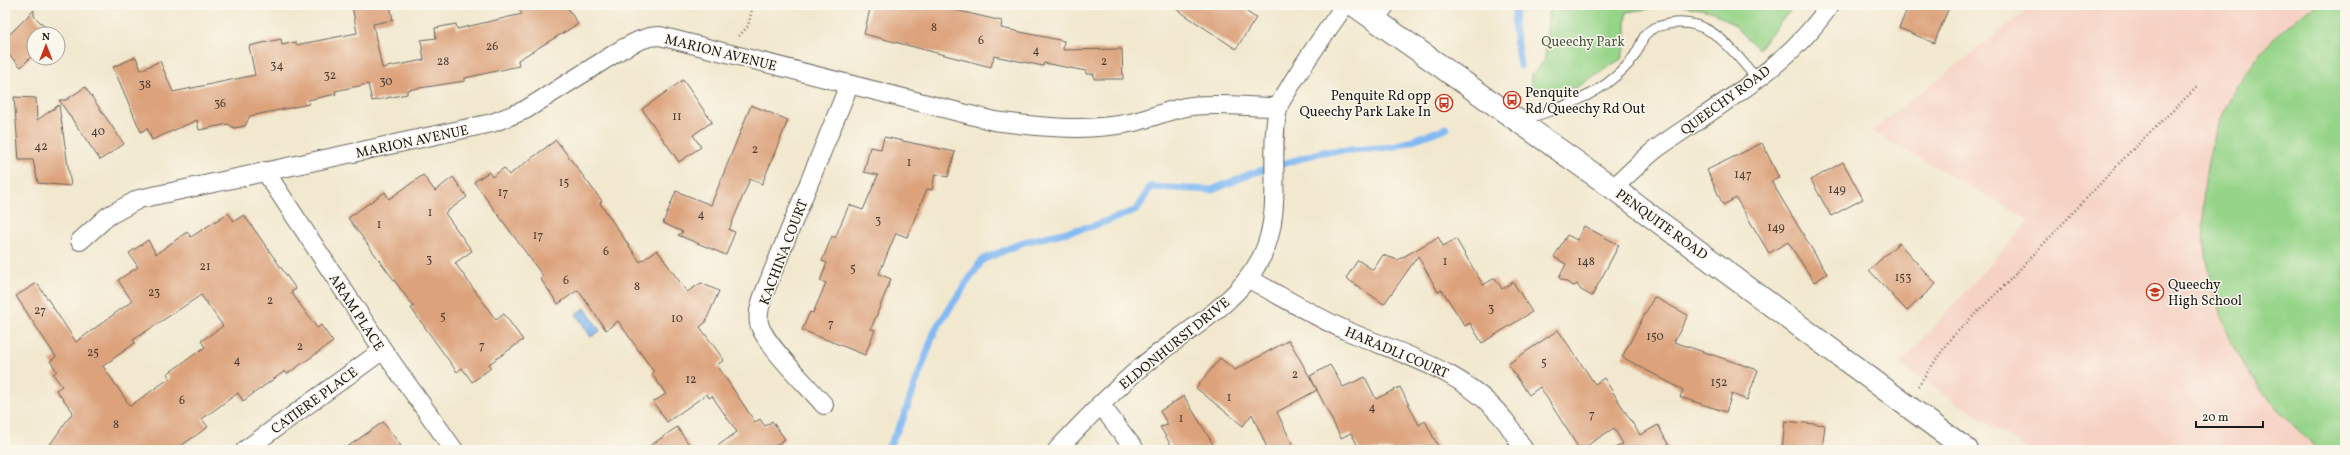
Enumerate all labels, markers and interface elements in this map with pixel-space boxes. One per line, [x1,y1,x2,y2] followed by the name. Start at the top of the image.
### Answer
[931,20,937,36] house number: 8
[26,26,66,66] north arrow
[42,30,50,45] text: N
[663,30,779,77] street label: MARION AVENUE
[978,33,984,49] house number: 6
[1541,33,1625,52] park label: Queechy Park
[486,39,498,55] house number: 26
[1032,43,1040,59] house number: 4
[437,54,449,70] house number: 28
[1101,54,1107,70] house number: 2
[270,58,284,74] house number: 34
[1677,62,1775,140] street label: QUEECHY ROAD
[324,68,336,84] house number: 32
[379,74,393,90] house number: 30
[139,77,151,93] house number: 38
[1525,84,1645,119] place label: Penquite Rd/Queechy Rd Out
[1300,87,1431,122] place label: Penquite Rd opp Queechy Park Lake In
[1502,90,1522,110] bus stop icon: Penquite Rd/Queechy Rd Out
[1434,93,1454,113] bus stop icon: Penquite Rd opp Queechy Park Lake In
[214,96,226,112] house number: 36
[672,109,682,125] house number: 11
[354,121,470,164] street label: MARION AVENUE
[91,124,105,140] house number: 40
[34,139,48,155] house number: 42
[752,142,758,158] house number: 2
[907,155,911,171] house number: 1
[1734,167,1752,183] house number: 147
[559,175,569,191] house number: 15
[1828,182,1846,198] house number: 149
[498,185,508,201] house number: 17
[1611,185,1711,265] street label: PENQUITE ROAD
[755,197,813,308] street label: KACHINA COURT
[428,205,432,221] house number: 1
[697,207,705,223] house number: 4
[875,213,881,229] house number: 3
[377,217,381,233] house number: 1
[1767,220,1785,236] house number: 149
[533,228,543,244] house number: 17
[603,244,609,260] house number: 6
[426,252,432,268] house number: 3
[1443,254,1447,270] house number: 1
[1577,254,1595,270] house number: 148
[199,259,211,275] house number: 21
[850,261,856,277] house number: 5
[1895,270,1911,286] house number: 153
[324,271,388,355] street label: ARAM PLACE
[563,273,569,289] house number: 6
[2168,276,2242,311] place label: Queechy High School
[634,279,640,295] house number: 8
[2145,282,2165,302] school or university icon: Queechy High School
[148,285,160,301] house number: 23
[267,293,273,309] house number: 2
[1116,294,1234,395] street label: ELDONHURST DRIVE
[1488,301,1494,317] house number: 3
[34,303,46,319] house number: 27
[440,309,446,325] house number: 5
[671,311,683,327] house number: 10
[828,316,834,332] house number: 7
[1342,323,1451,384] street label: HARADLI COURT
[1646,329,1664,345] house number: 150
[479,338,485,354] house number: 7
[297,339,303,355] house number: 2
[87,345,99,361] house number: 25
[233,353,241,369] house number: 4
[1541,355,1547,371] house number: 5
[268,363,362,439] street label: CATIERE PLACE
[1292,367,1298,383] house number: 2
[685,372,697,388] house number: 12
[1711,375,1727,391] house number: 152
[1227,390,1231,406] house number: 1
[179,393,185,409] house number: 6
[1368,400,1376,416] house number: 4
[2196,403,2263,429] scale bar
[1589,407,1595,423] house number: 7
[2202,410,2229,426] text: 20 m
[1179,411,1183,427] house number: 1
[113,417,119,433] house number: 8

